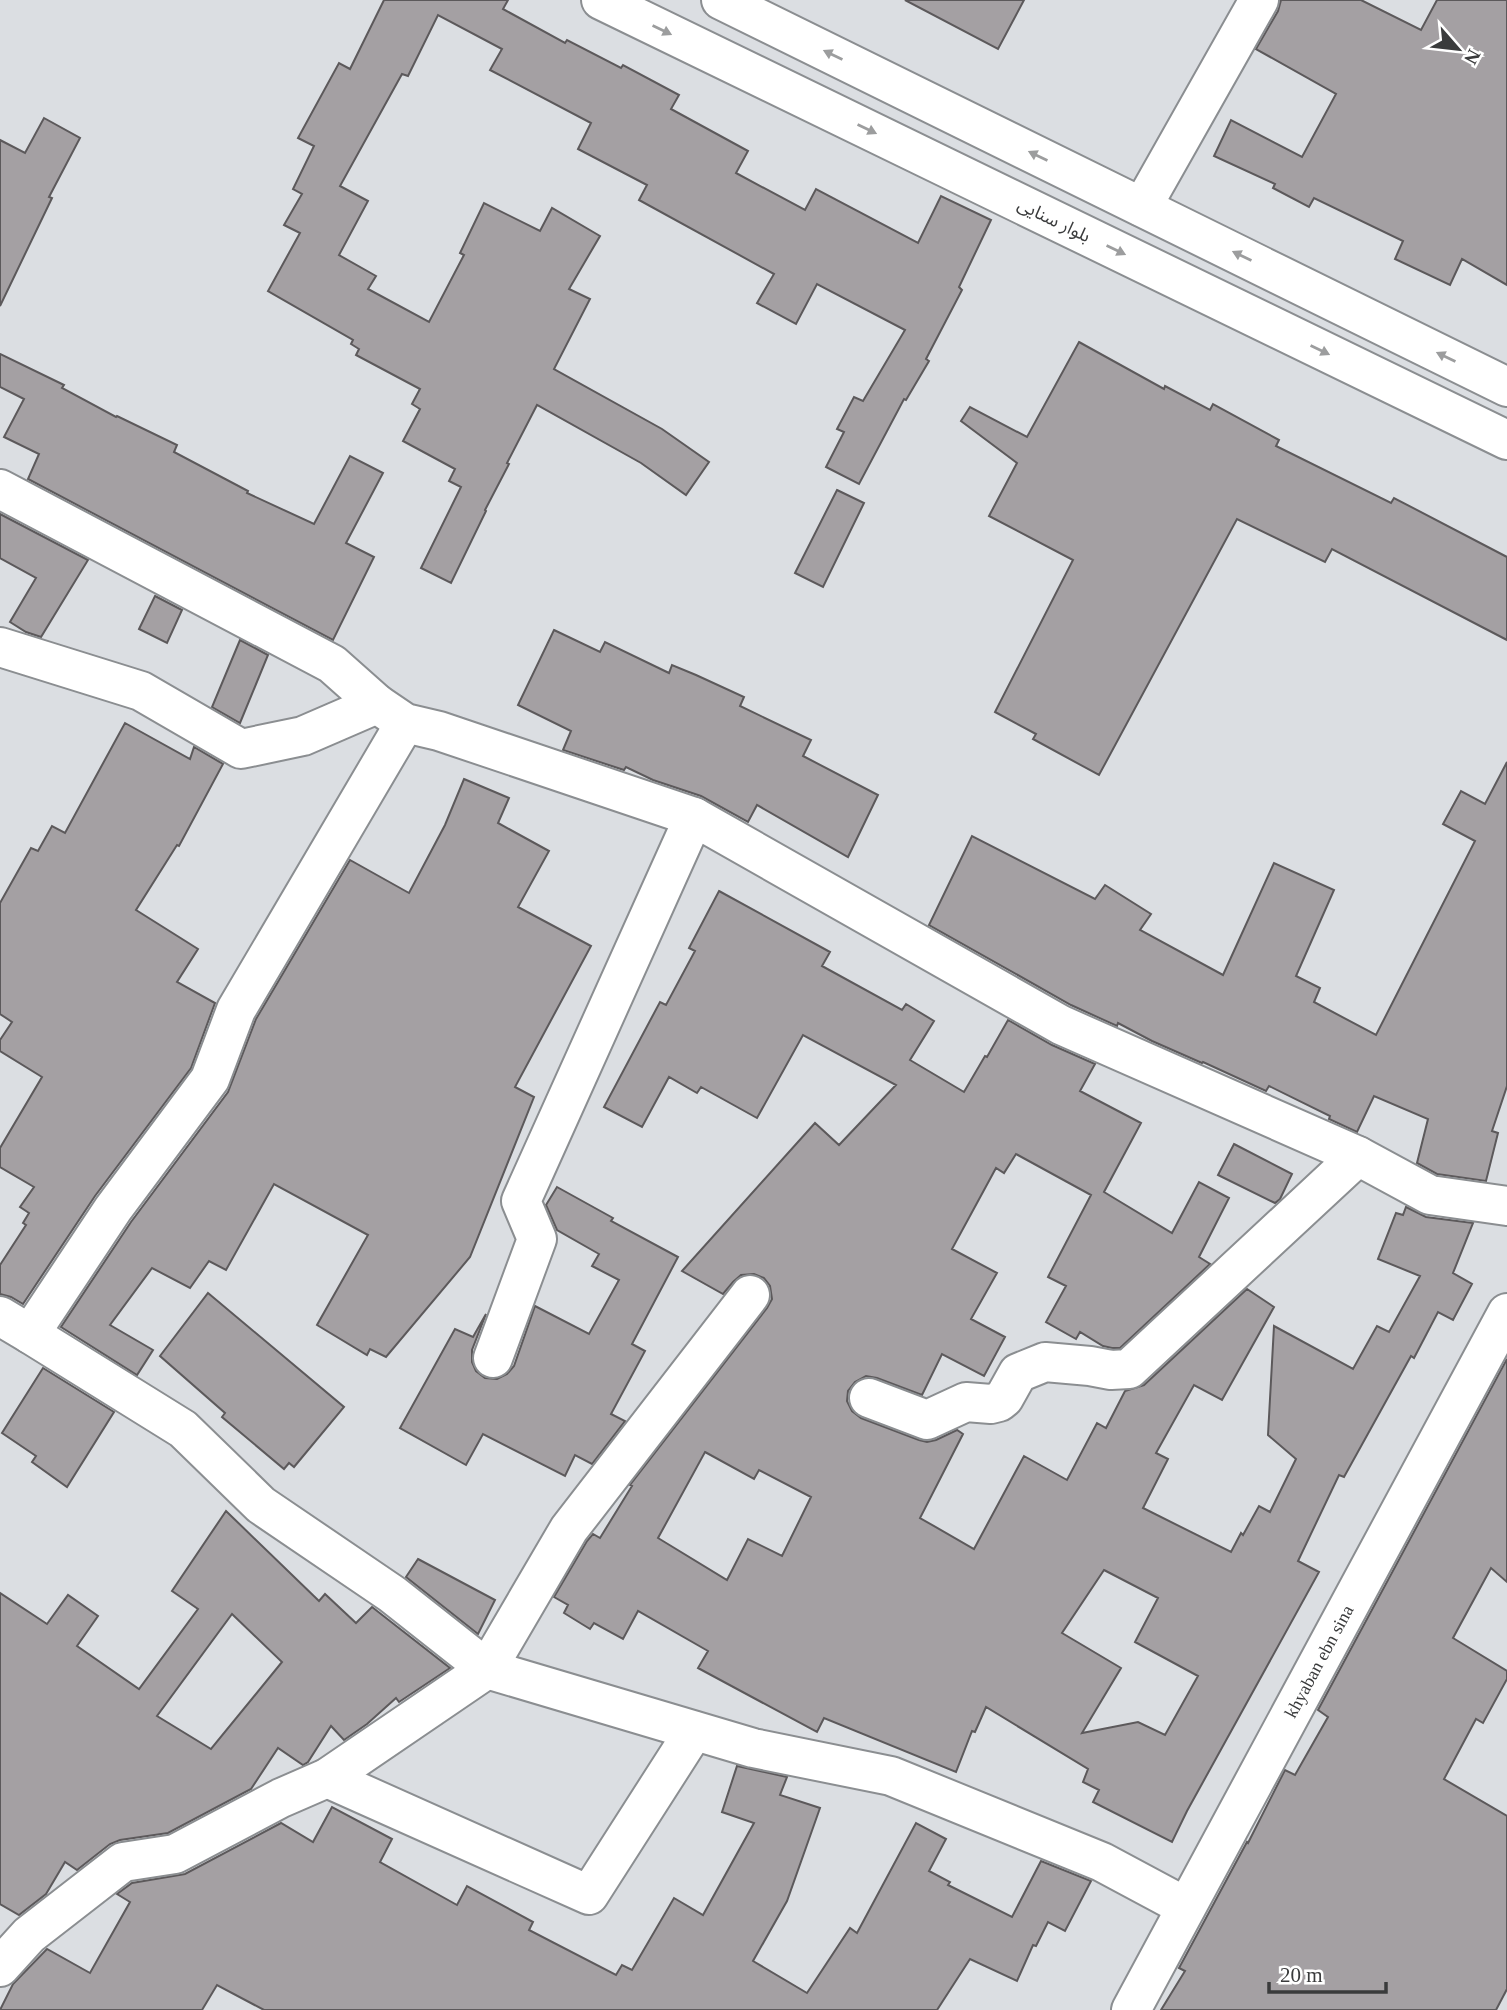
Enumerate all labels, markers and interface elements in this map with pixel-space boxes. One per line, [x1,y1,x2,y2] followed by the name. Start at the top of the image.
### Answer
[1423,14,1493,84] north arrow
[652,24,672,35] one-way arrow
[1460,46,1485,68] text: N
[823,50,843,61] one-way arrow
[857,124,877,135] one-way arrow
[1028,150,1048,161] one-way arrow
[1014,194,1094,247] street label: بلوار سنایی
[1106,245,1126,256] one-way arrow
[1232,251,1252,262] one-way arrow
[1310,344,1330,355] one-way arrow
[1436,351,1456,362] one-way arrow
[1281,1602,1357,1721] street label: khyaban ebn sina
[1269,1951,1386,1995] scale bar
[1280,1963,1323,1987] text: 20 m

